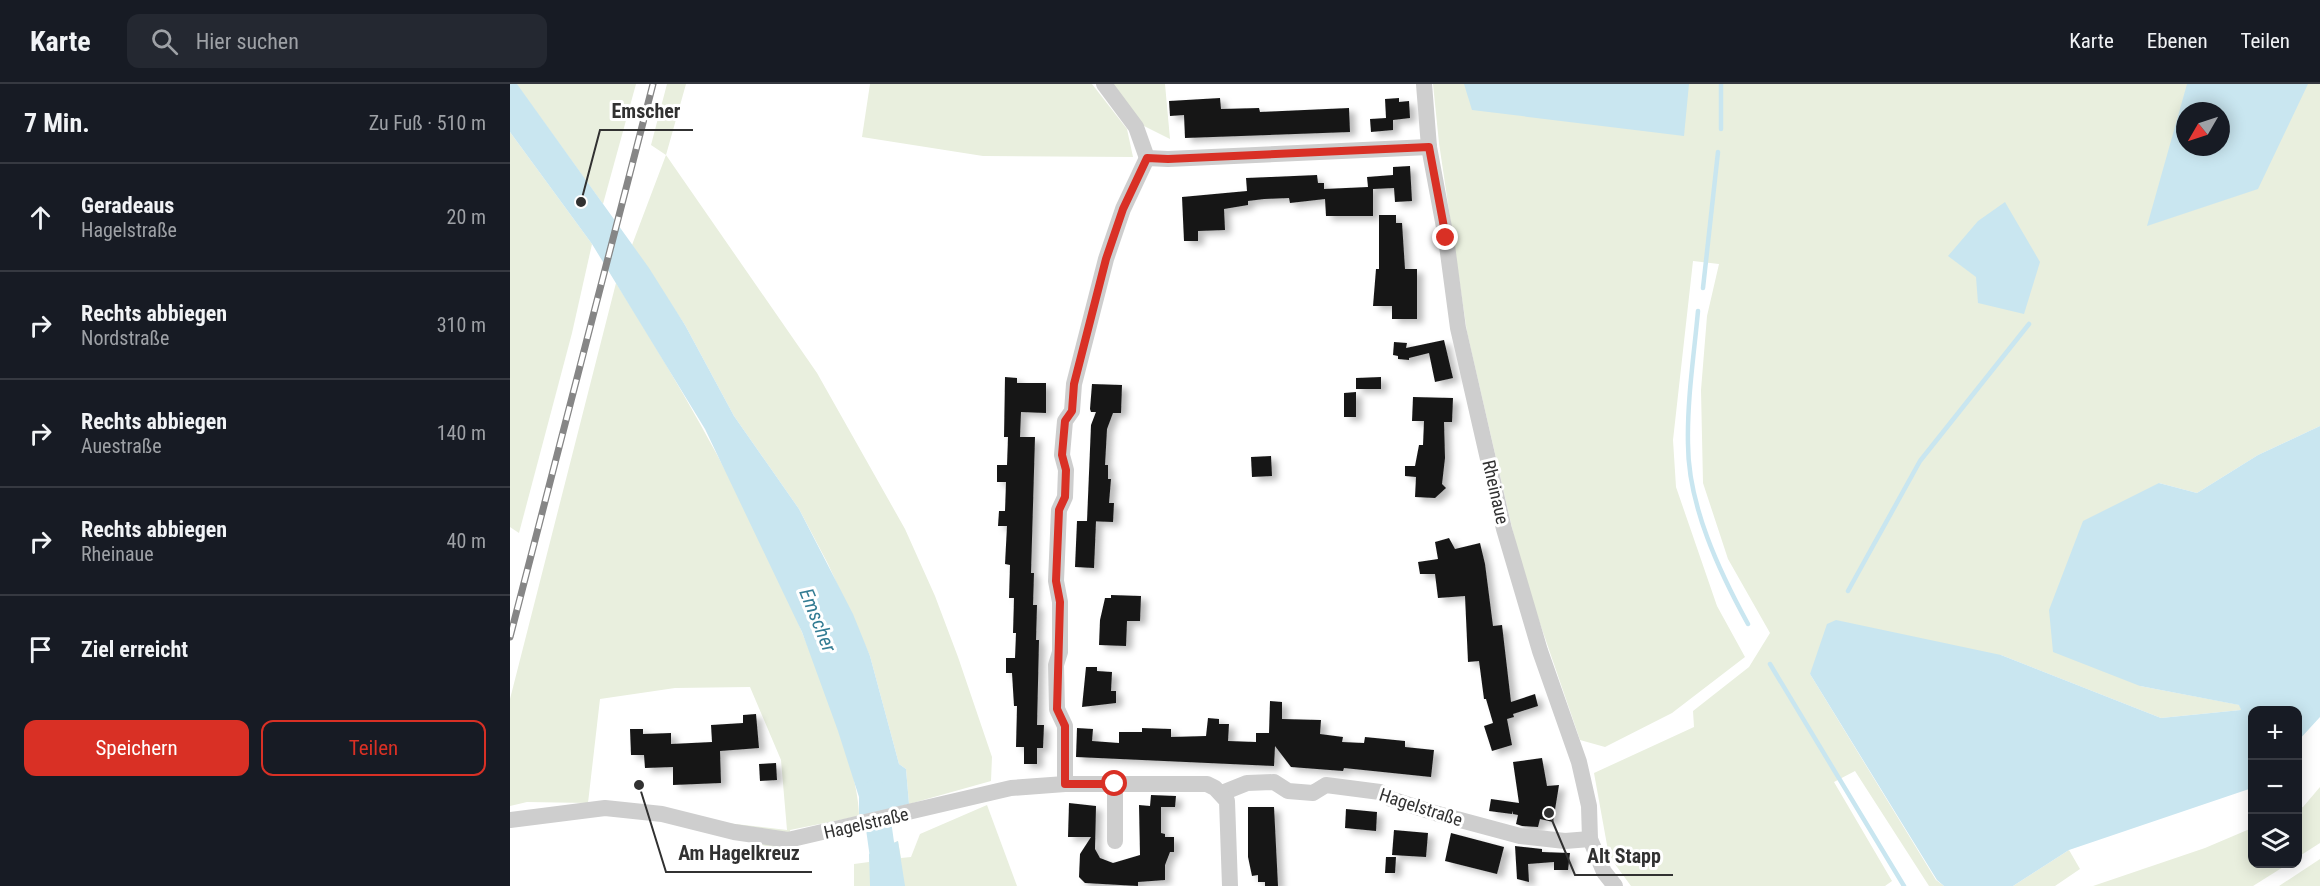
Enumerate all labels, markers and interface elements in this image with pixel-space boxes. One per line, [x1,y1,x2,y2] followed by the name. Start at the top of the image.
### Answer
[127,14,547,68] search box
[30,25,91,58] text: Karte
[148,25,181,58] icon: search
[196,29,299,54] text: Hier suchen
[2069,29,2114,53] text: Karte
[2147,29,2208,53] text: Ebenen
[2241,29,2290,53] text: Teilen
[600,92,693,130] callout: Emscher
[612,99,681,123] text: Emscher
[2176,102,2230,156] north arrow
[24,108,90,138] text: 7 Min.
[369,111,486,135] text: Zu Fuß · 510 m
[81,193,174,218] text: Geradeaus
[24,201,57,234] icon: ahead
[447,205,486,229] text: 20 m
[81,218,177,242] text: Hagelstraße
[1432,224,1458,250] route end
[81,301,227,326] text: Rechts abbiegen
[24,309,57,342] icon: right
[437,313,486,337] text: 310 m
[81,326,169,350] text: Nordstraße
[81,409,227,434] text: Rechts abbiegen
[24,417,57,450] icon: right
[437,421,486,445] text: 140 m
[81,434,162,458] text: Auestraße
[1478,458,1514,526] street label: Rheinaue
[81,517,227,542] text: Rechts abbiegen
[24,525,57,558] icon: right
[447,529,486,553] text: 40 m
[81,542,154,566] text: Rheinaue
[794,585,842,656] water label: Emscher
[24,633,57,666] icon: arrive
[81,637,188,662] text: Ziel erreicht
[2248,706,2302,868] map controls
[2248,706,2302,760] button: +
[24,720,249,776] button: Speichern
[261,720,486,776] button: Teilen
[2248,760,2302,814] button: −
[1101,770,1127,796] route start
[1377,784,1465,830] street label: Hagelstraße
[822,803,910,843] street label: Hagelstraße
[2248,814,2302,868] button: layers
[666,834,812,872] callout: Am Hagelkreuz
[1575,837,1673,875] callout: Alt Stapp
[678,841,800,865] text: Am Hagelkreuz
[1587,844,1661,868] text: Alt Stapp

